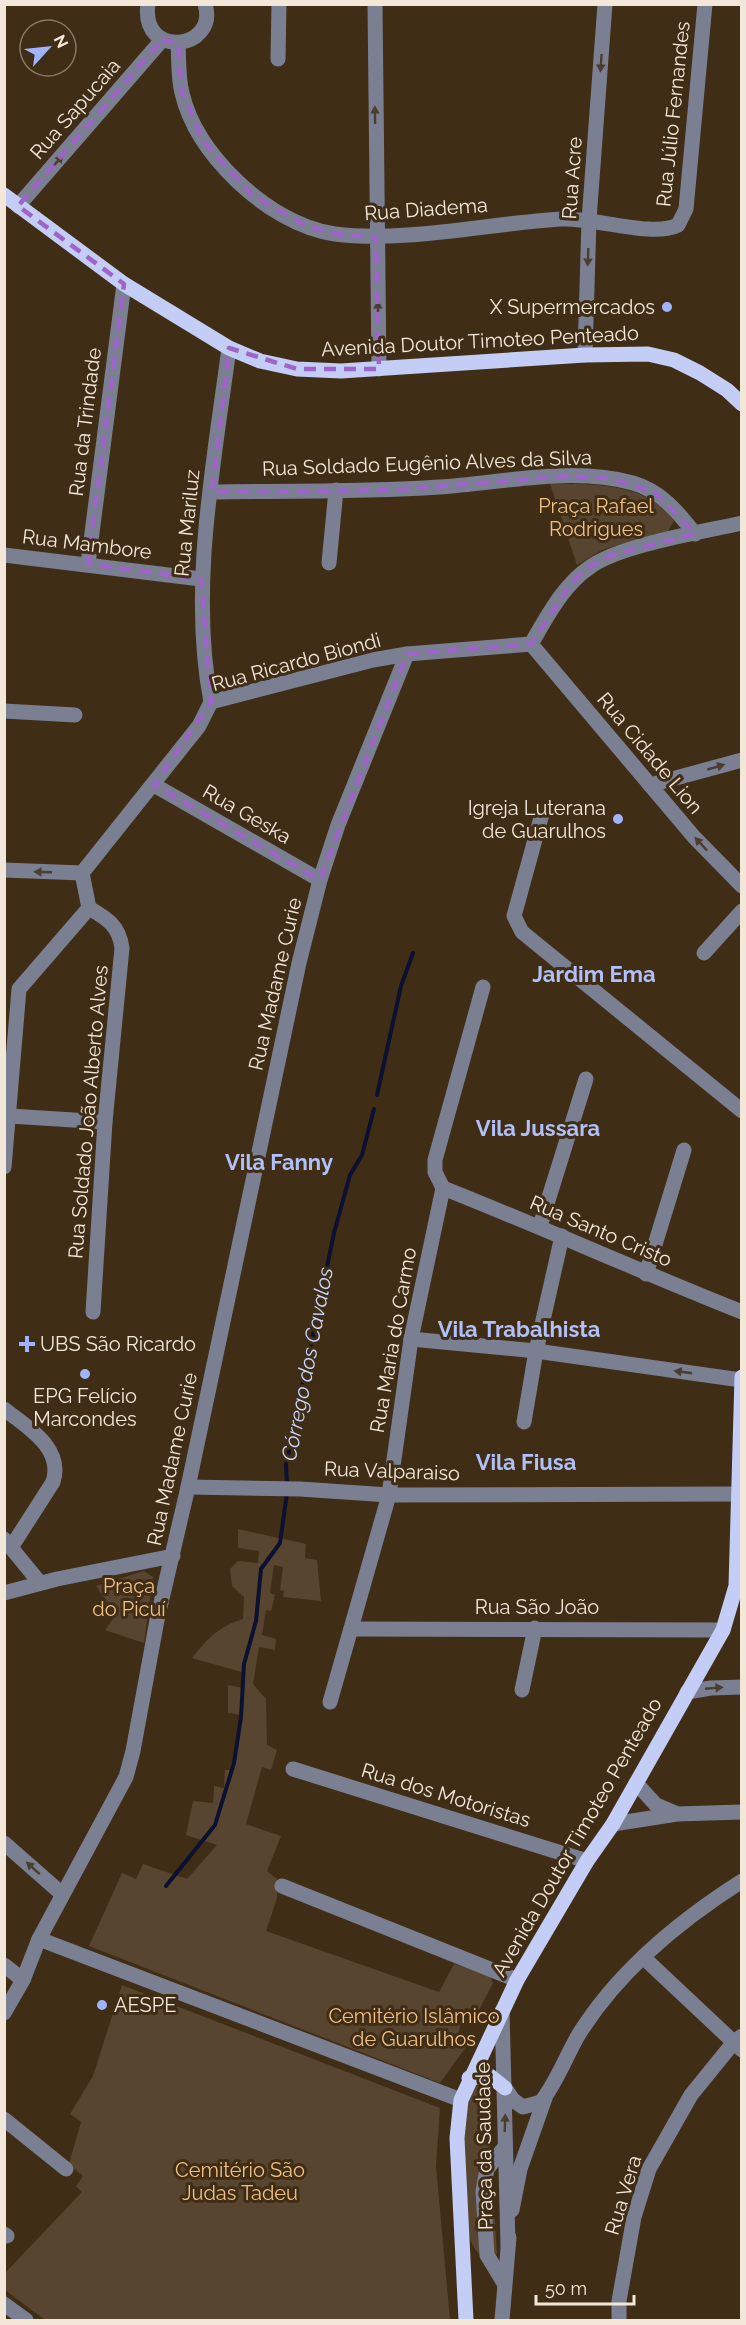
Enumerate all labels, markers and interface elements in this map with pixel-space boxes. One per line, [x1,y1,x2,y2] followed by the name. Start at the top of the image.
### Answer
[18,18,78,78] north arrow
[651,20,695,208] street label: Rua Júlio Fernandes
[50,32,72,51] text: N
[596,53,605,72] one-way arrow
[25,54,125,164] street label: Rua Sapucaia
[370,106,380,125] one-way arrow
[557,136,587,220] street label: Rua Acre
[50,155,63,170] one-way arrow
[363,193,489,225] street label: Rua Diadema
[584,248,593,267] one-way arrow
[490,295,655,319] place label: X Supermercados
[660,300,674,314] marker: X Supermercados
[373,301,383,320] one-way arrow
[321,321,639,361] street label: Avenida Doutor Timoteo Penteado
[64,346,106,498] street label: Rua da Trindade
[262,445,592,481] street label: Rua Soldado Eugênio Alves da Silva
[169,468,205,578] street label: Rua Mariluz
[538,494,654,541] park label: Praça Rafael Rodrigues
[21,524,153,564] street label: Rua Mambore
[209,628,383,696] street label: Rua Ricardo Biondi
[592,687,708,819] street label: Rua Cidade Lion
[707,762,725,771] one-way arrow
[199,779,295,849] street label: Rua Geska
[468,796,606,843] place label: Igreja Luterana de Guarulhos
[611,812,625,826] marker: Igreja Luterana de Guarulhos
[694,837,708,852] one-way arrow
[34,867,53,876] one-way arrow
[243,895,307,1073] street label: Rua Madame Curie
[532,961,656,987] district label: Jardim Ema
[63,964,113,1260] street label: Rua Soldado João Alberto Alves
[476,1115,600,1141] district label: Vila Jussara
[225,1149,333,1175] district label: Vila Fanny
[526,1190,676,1272] street label: Rua Santo Cristo
[365,1245,421,1435] street label: Rua Maria do Carmo
[276,1265,338,1463] water label: Córrego dos Cavalos
[438,1316,600,1342] district label: Vila Trabalhista
[40,1332,196,1356] place label: UBS São Ricardo
[18,1335,36,1353] marker: UBS São Ricardo
[78,1367,92,1381] marker: EPG Felício Marcondes
[674,1367,693,1376] one-way arrow
[142,1370,202,1548] street label: Rua Madame Curie
[33,1384,137,1431] place label: EPG Felício Marcondes
[476,1449,576,1475] district label: Vila Fiusa
[324,1457,460,1485] street label: Rua Valparaiso
[92,1574,166,1621] park label: Praça do Picuí
[475,1595,599,1619] street label: Rua São João
[705,1683,724,1693] one-way arrow
[487,1693,667,1981] street label: Avenida Doutor Timoteo Penteado
[358,1758,534,1832] street label: Rua dos Motoristas
[26,1861,41,1875] one-way arrow
[114,1993,176,2017] place label: AESPE
[95,1998,109,2012] marker: AESPE
[328,2004,500,2051] park label: Cemitério Islâmico de Guarulhos
[471,2061,497,2230] street label: Praça da Saudade
[500,2114,509,2133] one-way arrow
[600,2152,646,2238] street label: Rua Vera
[175,2158,305,2205] park label: Cemitério São Judas Tadeu
[536,2268,634,2306] scale bar
[545,2278,587,2299] text: 50 m

